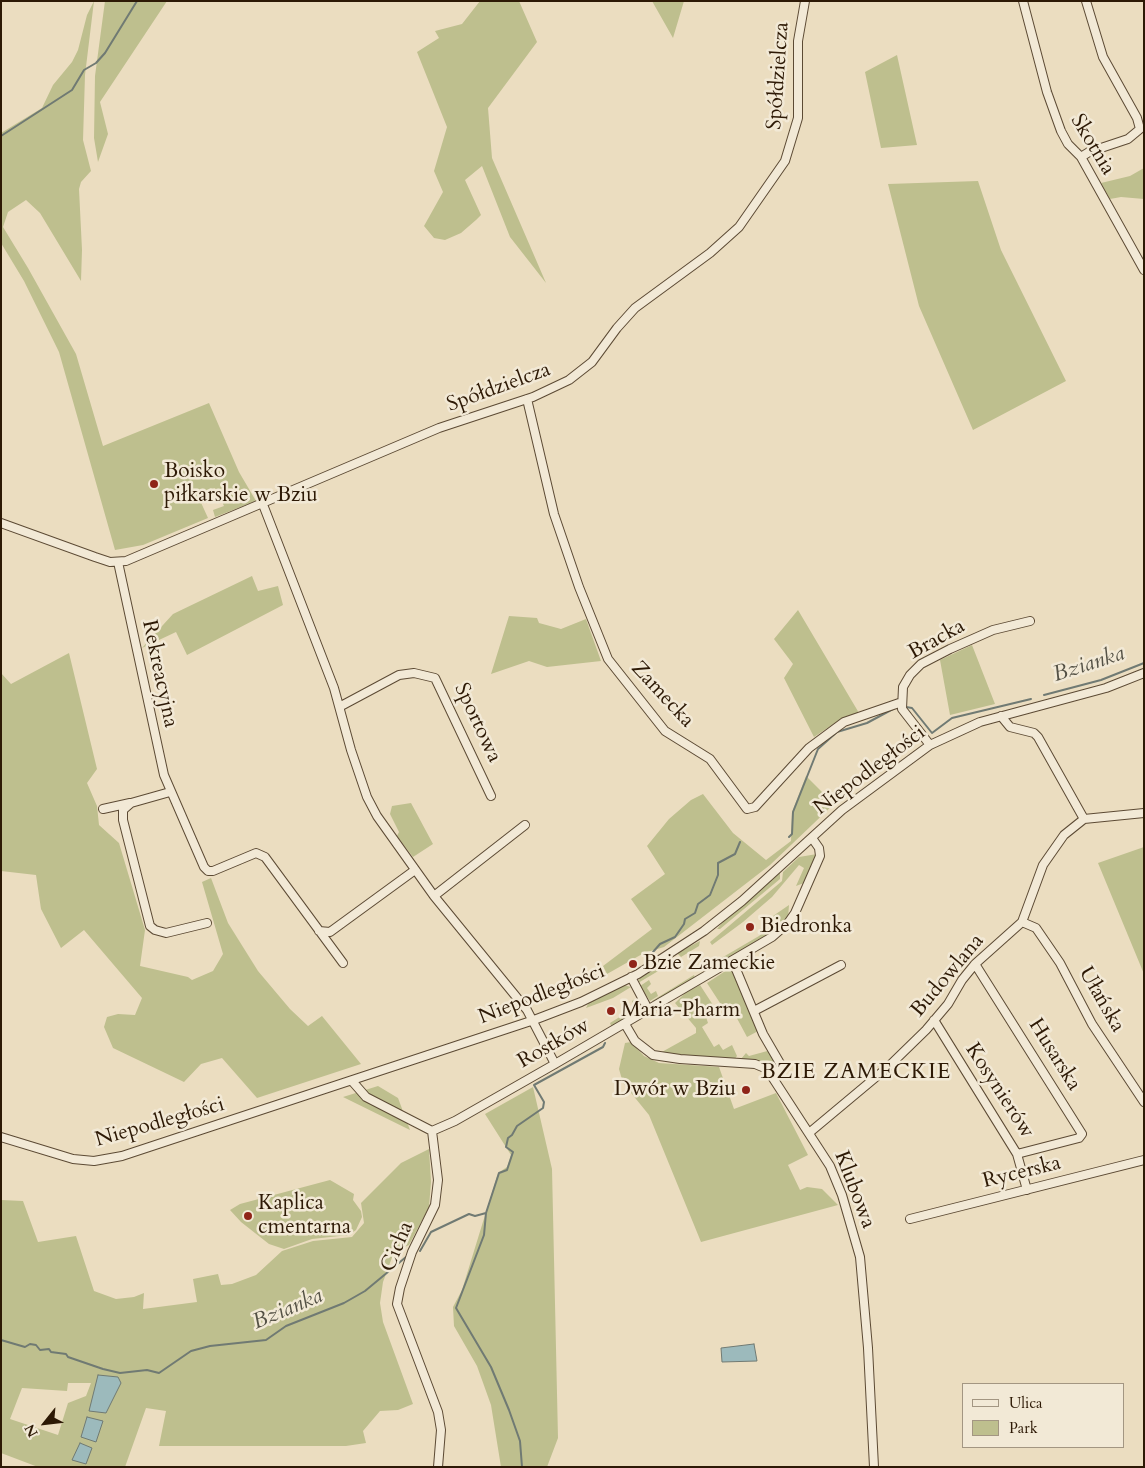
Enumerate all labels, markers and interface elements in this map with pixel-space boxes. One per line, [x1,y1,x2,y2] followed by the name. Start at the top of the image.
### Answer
[763,21,795,131] street label: Spółdzielcza
[1064,110,1120,180] street label: Skotnia
[444,358,554,418] street label: Spółdzielcza
[164,459,318,509] place label: Boisko piłkarskie w Bziu
[148,478,160,490] marker: Boisko piłkarskie w Bziu
[904,614,970,666] street label: Bracka
[135,618,183,730] street label: Rekreacyjna
[1050,641,1128,689] water label: Bzianka
[625,657,699,733] street label: Zamecka
[448,679,506,767] street label: Sportowa
[809,721,931,821] street label: Niepodległości
[760,914,852,940] place label: Biedronka
[744,921,756,933] marker: Biedronka
[906,929,990,1023] street label: Budowlana
[643,951,775,977] place label: Bzie Zameckie
[627,958,639,970] marker: Bzie Zameckie
[475,959,609,1031] street label: Niepodległości
[1072,963,1130,1037] street label: Ułańska
[621,998,740,1024] place label: Maria-Pharm
[605,1005,617,1017] marker: Maria-Pharm
[513,1013,595,1075] street label: Rostków
[1022,1014,1086,1096] street label: Husarska
[959,1039,1039,1143] street label: Kosynierów
[759,1060,953,1086] district label: BZIE ZAMECKIE
[614,1077,736,1103] place label: Dwór w Bziu
[740,1084,752,1096] marker: Dwór w Bziu
[92,1093,228,1153] street label: Niepodległości
[828,1148,880,1232] street label: Klubowa
[980,1151,1064,1195] street label: Rycerska
[258,1191,351,1241] place label: Kaplica cmentarna
[242,1210,254,1222] marker: Kaplica cmentarna
[376,1218,420,1276] street label: Cicha
[249,1283,327,1337] water label: Bzianka
[962,1383,1125,1448] legend
[1009,1393,1043,1413] text: Ulica
[20,1398,70,1448] north arrow
[1009,1418,1038,1438] text: Park
[20,1421,43,1440] text: N

